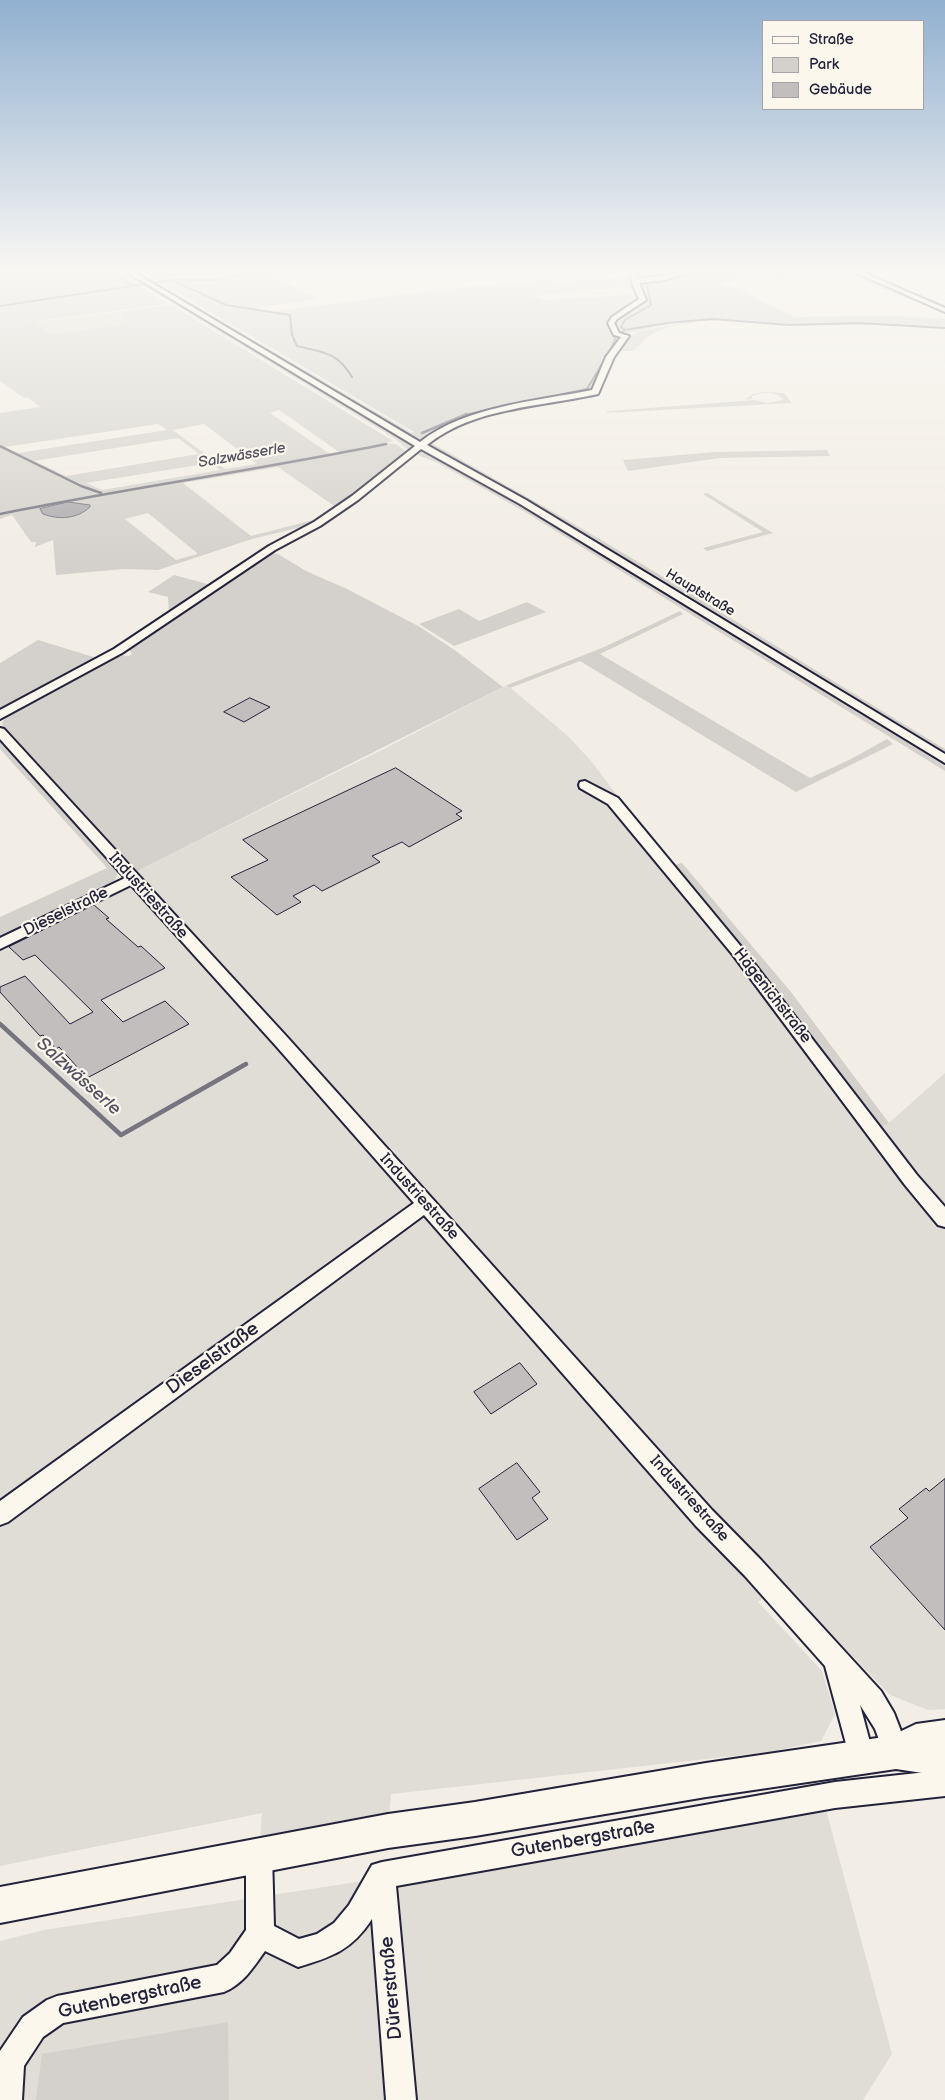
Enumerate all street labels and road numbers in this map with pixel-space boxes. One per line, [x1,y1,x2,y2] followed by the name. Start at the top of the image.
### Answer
[662,566,738,620] street label: Hauptstraße
[104,849,192,943] street label: Industriestraße
[21,883,111,941] street label: Dieselstraße
[729,945,815,1047] street label: Hägenichstraße
[375,1150,463,1244] street label: Industriestraße
[162,1318,264,1400] street label: Dieselstraße
[645,1452,733,1546] street label: Industriestraße
[509,1816,657,1864] street label: Gutenbergstraße
[376,1935,408,2041] street label: Dürerstraße
[56,1972,204,2024] street label: Gutenbergstraße

